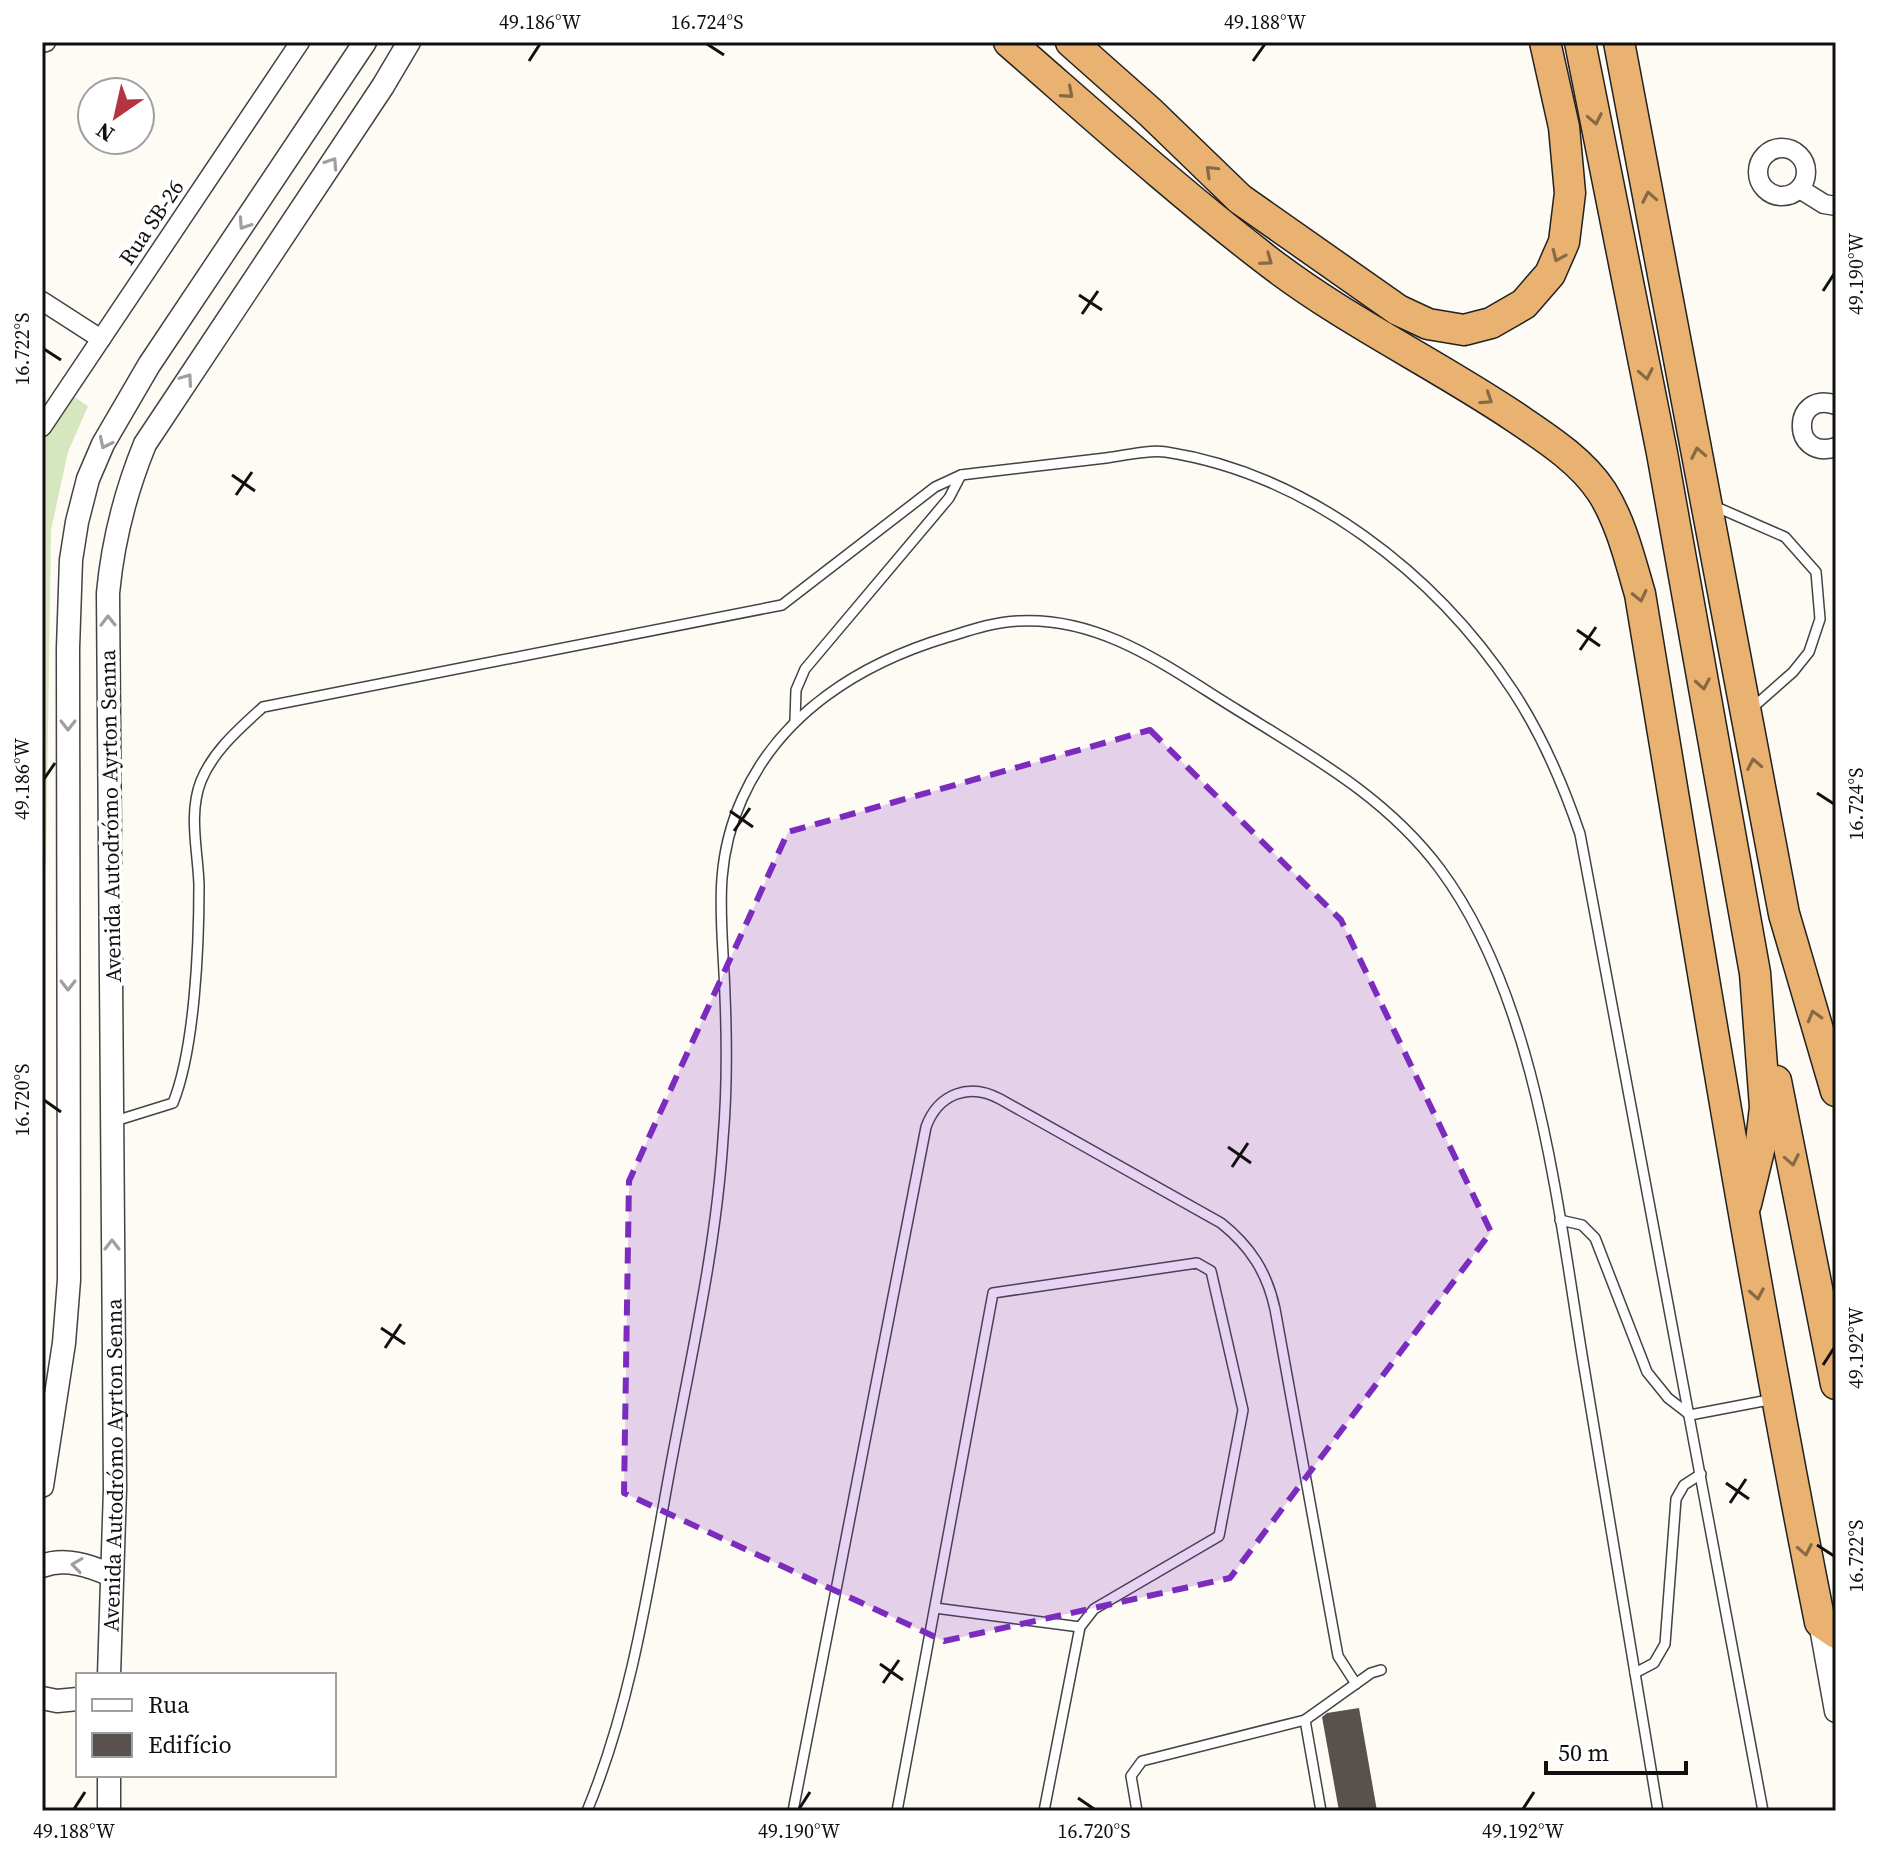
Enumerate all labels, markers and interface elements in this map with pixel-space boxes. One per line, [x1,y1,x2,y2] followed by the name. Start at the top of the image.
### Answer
[499,8,582,36] text: 49.186°W
[671,8,743,36] text: 16.724°S
[1224,8,1307,36] text: 49.188°W
[76,76,156,156] north arrow
[1059,84,1073,98] one-way arrow
[1586,111,1603,125] one-way arrow
[90,116,120,149] text: N
[322,158,337,172] one-way arrow
[1206,166,1220,180] one-way arrow
[111,173,191,271] street label: Rua SB-26
[1641,191,1658,205] one-way arrow
[239,215,254,229] one-way arrow
[1842,232,1870,315] text: 49.190°W
[1551,248,1567,262] one-way arrow
[1259,250,1273,265] one-way arrow
[8,313,36,385] text: 16.722°S
[1636,367,1653,380] one-way arrow
[178,374,193,388] one-way arrow
[1478,389,1493,404] one-way arrow
[99,434,114,449] one-way arrow
[1690,446,1707,459] one-way arrow
[1631,589,1648,603] one-way arrow
[99,614,117,627] one-way arrow
[92,648,128,983] street label: Avenida Autodrómo Ayrton Senna
[1694,677,1711,691] one-way arrow
[59,719,77,732] one-way arrow
[8,737,36,820] text: 49.186°W
[1747,757,1764,770] one-way arrow
[1842,768,1870,840] text: 16.724°S
[59,979,77,992] one-way arrow
[1807,1010,1823,1024] one-way arrow
[8,1064,36,1136] text: 16.720°S
[1782,1153,1799,1166] one-way arrow
[103,1238,121,1251] one-way arrow
[1747,1287,1764,1301] one-way arrow
[95,1298,130,1632] street label: Avenida Autodrómo Ayrton Senna
[1842,1306,1870,1389] text: 49.192°W
[1842,1520,1870,1592] text: 16.722°S
[1796,1542,1813,1556] one-way arrow
[70,1557,84,1574] one-way arrow
[76,1673,336,1777] legend
[148,1688,190,1721] text: Rua
[1546,1725,1686,1775] scale bar
[148,1728,232,1761] text: Edifício
[1558,1736,1609,1769] text: 50 m
[33,1817,116,1845] text: 49.188°W
[758,1817,841,1845] text: 49.190°W
[1058,1817,1130,1845] text: 16.720°S
[1482,1817,1565,1845] text: 49.192°W

